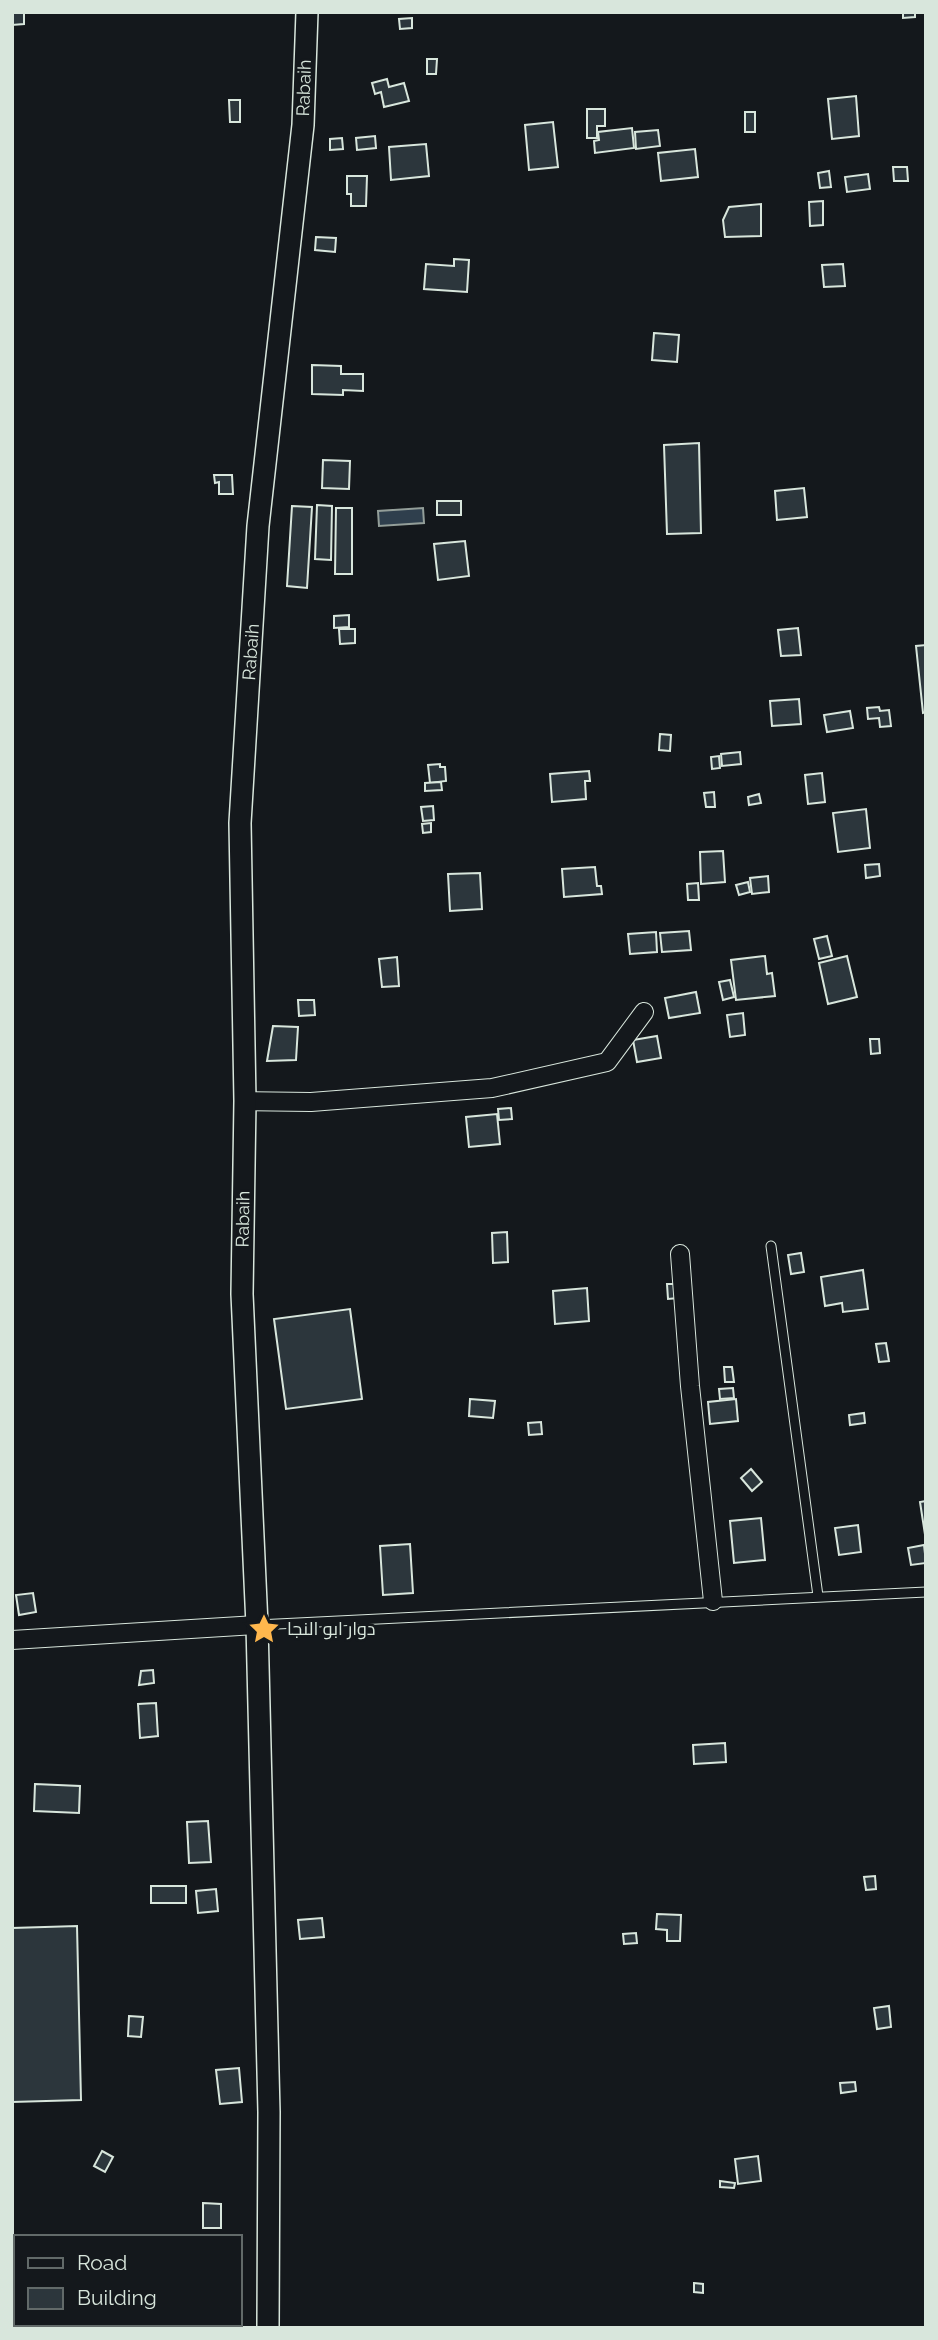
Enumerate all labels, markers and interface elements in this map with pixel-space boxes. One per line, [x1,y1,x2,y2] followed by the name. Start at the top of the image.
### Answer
[292,59,315,117] street label: Rabaih
[238,623,263,681] street label: Rabaih
[232,1190,253,1248] street label: Rabaih
[247,1612,281,1646] place icon: دوار ابو النجا
[287,1618,376,1640] place label: دوار ابو النجا
[14,2235,242,2326] legend
[77,2250,127,2275] text: Road
[77,2285,157,2310] text: Building

